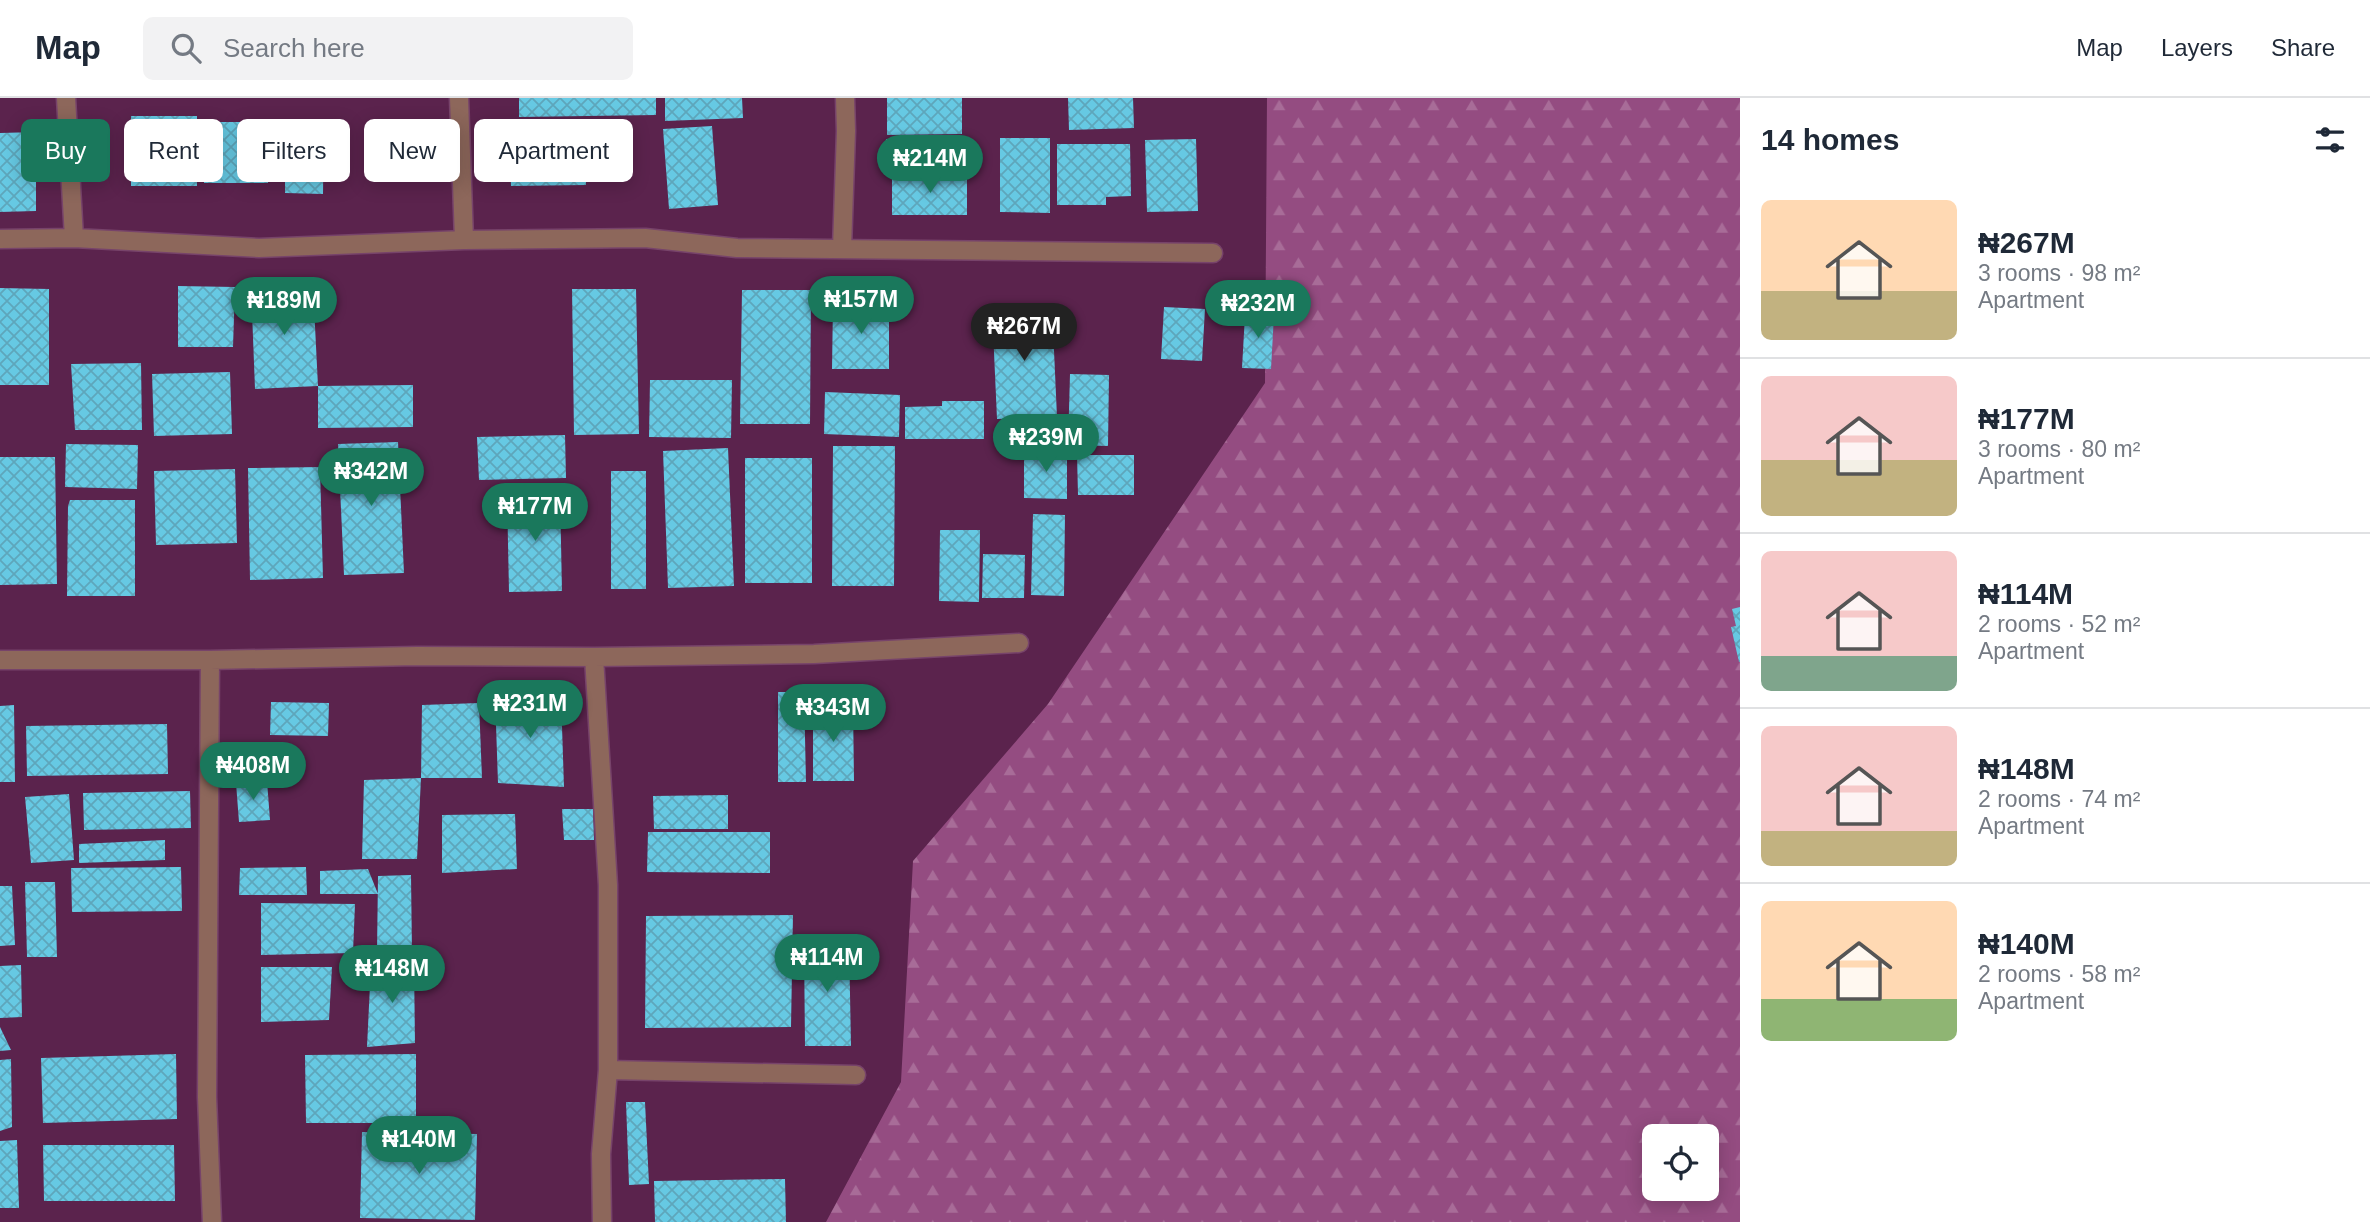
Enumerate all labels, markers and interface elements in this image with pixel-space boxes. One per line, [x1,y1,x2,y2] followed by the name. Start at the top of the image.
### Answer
[143,17,633,80] search box
[35,29,101,66] text: Map
[167,29,205,67] icon: search
[223,33,365,63] text: Search here
[2076,34,2123,61] text: Map
[2161,34,2233,61] text: Layers
[2271,34,2335,61] text: Share
[21,119,110,182] chip: Buy
[124,119,223,182] chip: Rent
[237,119,350,182] chip: Filters
[364,119,460,182] chip: New
[474,119,633,182] chip: Apartment
[2311,121,2349,159] icon: filters
[1761,123,1899,156] text: 14 homes
[881,136,979,195] pin: ₦214M
[893,145,967,171] text: ₦214M
[1978,226,2075,259] text: ₦267M
[1817,228,1901,312] icon: home
[1978,260,2140,286] text: 3 rooms · 98 m²
[812,276,910,336] pin: ₦157M
[235,278,333,337] pin: ₦189M
[1209,280,1307,340] pin: ₦232M
[824,286,898,312] text: ₦157M
[247,287,321,313] text: ₦189M
[1978,287,2084,313] text: Apartment
[1221,290,1295,316] text: ₦232M
[975,303,1073,363] pin: ₦267M
[987,313,1061,339] text: ₦267M
[1978,402,2075,435] text: ₦177M
[1817,404,1901,488] icon: home
[997,414,1095,474] pin: ₦239M
[1009,424,1083,450] text: ₦239M
[1978,436,2140,462] text: 3 rooms · 80 m²
[322,448,420,508] pin: ₦342M
[334,458,408,484] text: ₦342M
[1978,463,2084,489] text: Apartment
[486,484,584,543] pin: ₦177M
[498,493,572,519] text: ₦177M
[1978,577,2073,610] text: ₦114M
[1817,579,1901,663] icon: home
[1978,611,2140,637] text: 2 rooms · 52 m²
[1978,638,2084,664] text: Apartment
[481,680,579,740] pin: ₦231M
[784,684,882,744] pin: ₦343M
[493,690,567,716] text: ₦231M
[796,694,870,720] text: ₦343M
[204,742,302,802] pin: ₦408M
[216,752,290,778] text: ₦408M
[1978,752,2075,785] text: ₦148M
[1817,754,1901,838] icon: home
[1978,786,2140,812] text: 2 rooms · 74 m²
[1978,813,2084,839] text: Apartment
[1978,927,2075,960] text: ₦140M
[1817,929,1901,1013] icon: home
[778,934,876,994] pin: ₦114M
[791,944,863,970] text: ₦114M
[343,946,441,1005] pin: ₦148M
[355,955,429,981] text: ₦148M
[1978,961,2140,987] text: 2 rooms · 58 m²
[1978,988,2084,1014] text: Apartment
[370,1116,468,1176] pin: ₦140M
[1642,1124,1719,1201] map controls
[1642,1124,1719,1201] button: locate
[382,1126,456,1152] text: ₦140M

